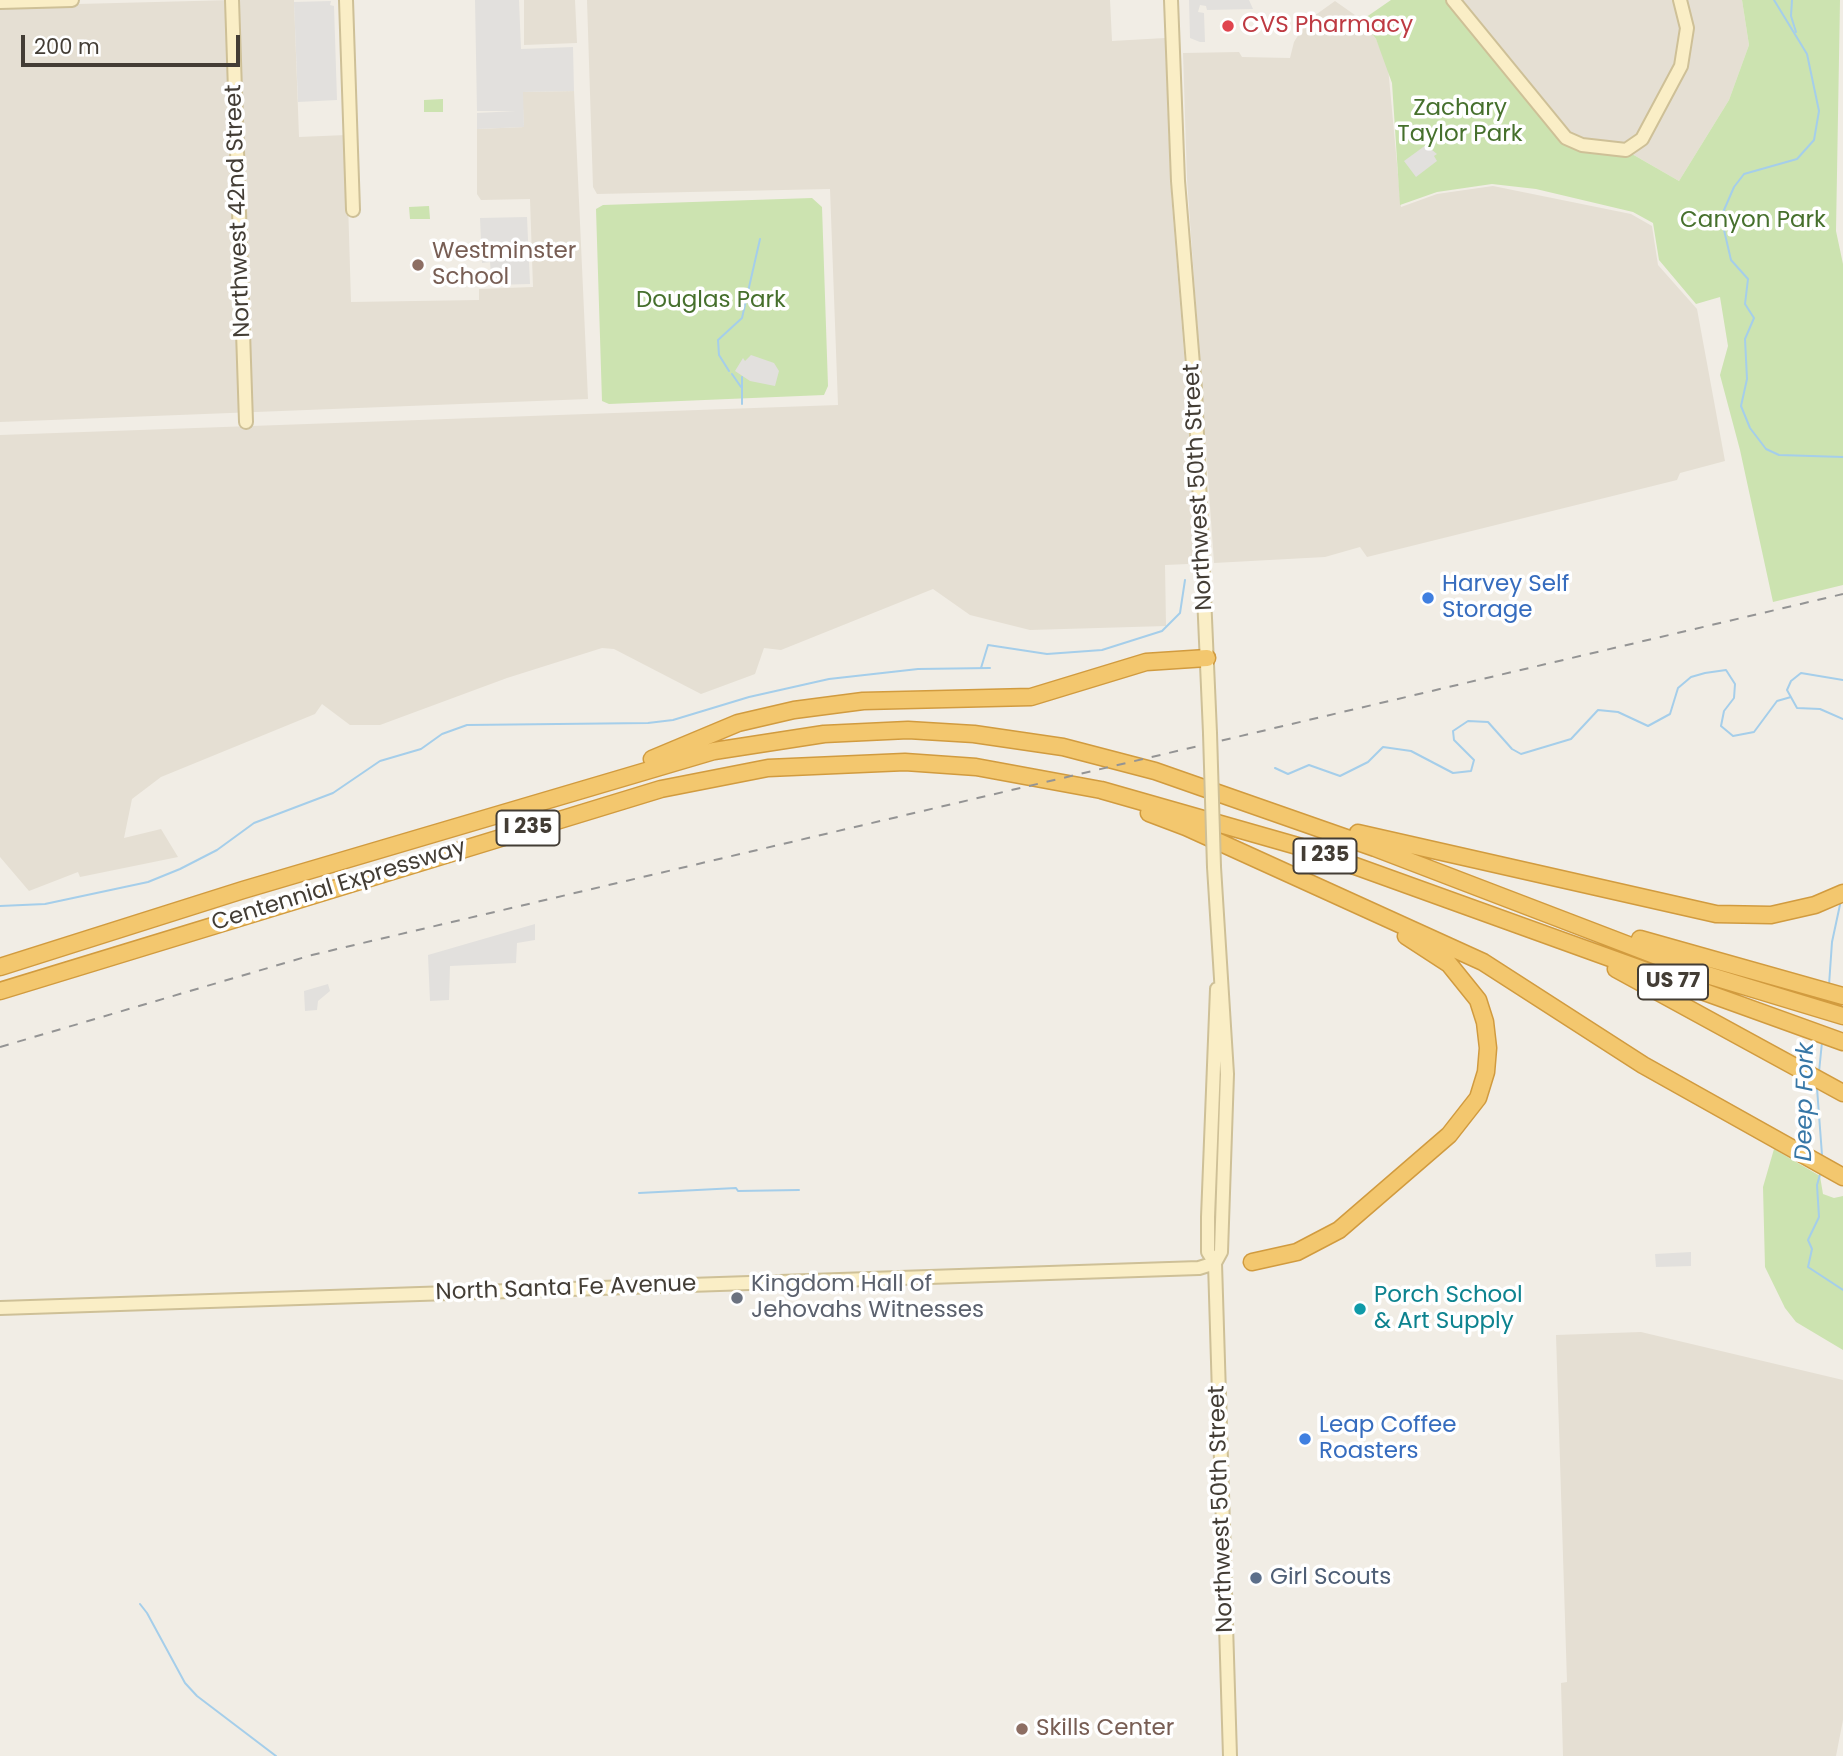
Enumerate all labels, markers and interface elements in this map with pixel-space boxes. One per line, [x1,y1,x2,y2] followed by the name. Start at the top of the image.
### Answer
[1242,12,1413,40] place label: CVS Pharmacy
[1220,18,1236,34] marker: CVS Pharmacy
[24,21,243,65] scale bar
[34,32,100,61] text: 200 m
[221,84,257,338] street label: Northwest 42nd Street
[1397,95,1523,149] park label: Zachary Taylor Park
[1680,207,1826,235] park label: Canyon Park
[432,238,576,292] place label: Westminster School
[410,257,426,273] marker: Westminster School
[636,287,786,315] park label: Douglas Park
[1179,363,1219,611] street label: Northwest 50th Street
[1442,571,1569,625] place label: Harvey Self Storage
[1420,590,1436,606] marker: Harvey Self Storage
[496,810,560,846] road number: I 235
[209,834,469,938] street label: Centennial Expressway
[1294,838,1356,874] road number: I 235
[1638,964,1708,1000] road number: US 77
[1791,1042,1821,1162] water label: Deep Fork
[435,1271,697,1307] street label: North Santa Fe Avenue
[751,1271,984,1325] place label: Kingdom Hall of Jehovahs Witnesses
[1374,1282,1523,1336] place label: Porch School & Art Supply
[729,1290,745,1306] marker: Kingdom Hall of Jehovahs Witnesses
[1352,1301,1368,1317] marker: Porch School & Art Supply
[1204,1385,1240,1633] street label: Northwest 50th Street
[1319,1412,1457,1466] place label: Leap Coffee Roasters
[1297,1431,1313,1447] marker: Leap Coffee Roasters
[1270,1564,1391,1592] place label: Girl Scouts
[1248,1570,1264,1586] marker: Girl Scouts
[1036,1715,1174,1743] place label: Skills Center
[1014,1721,1030,1737] marker: Skills Center

